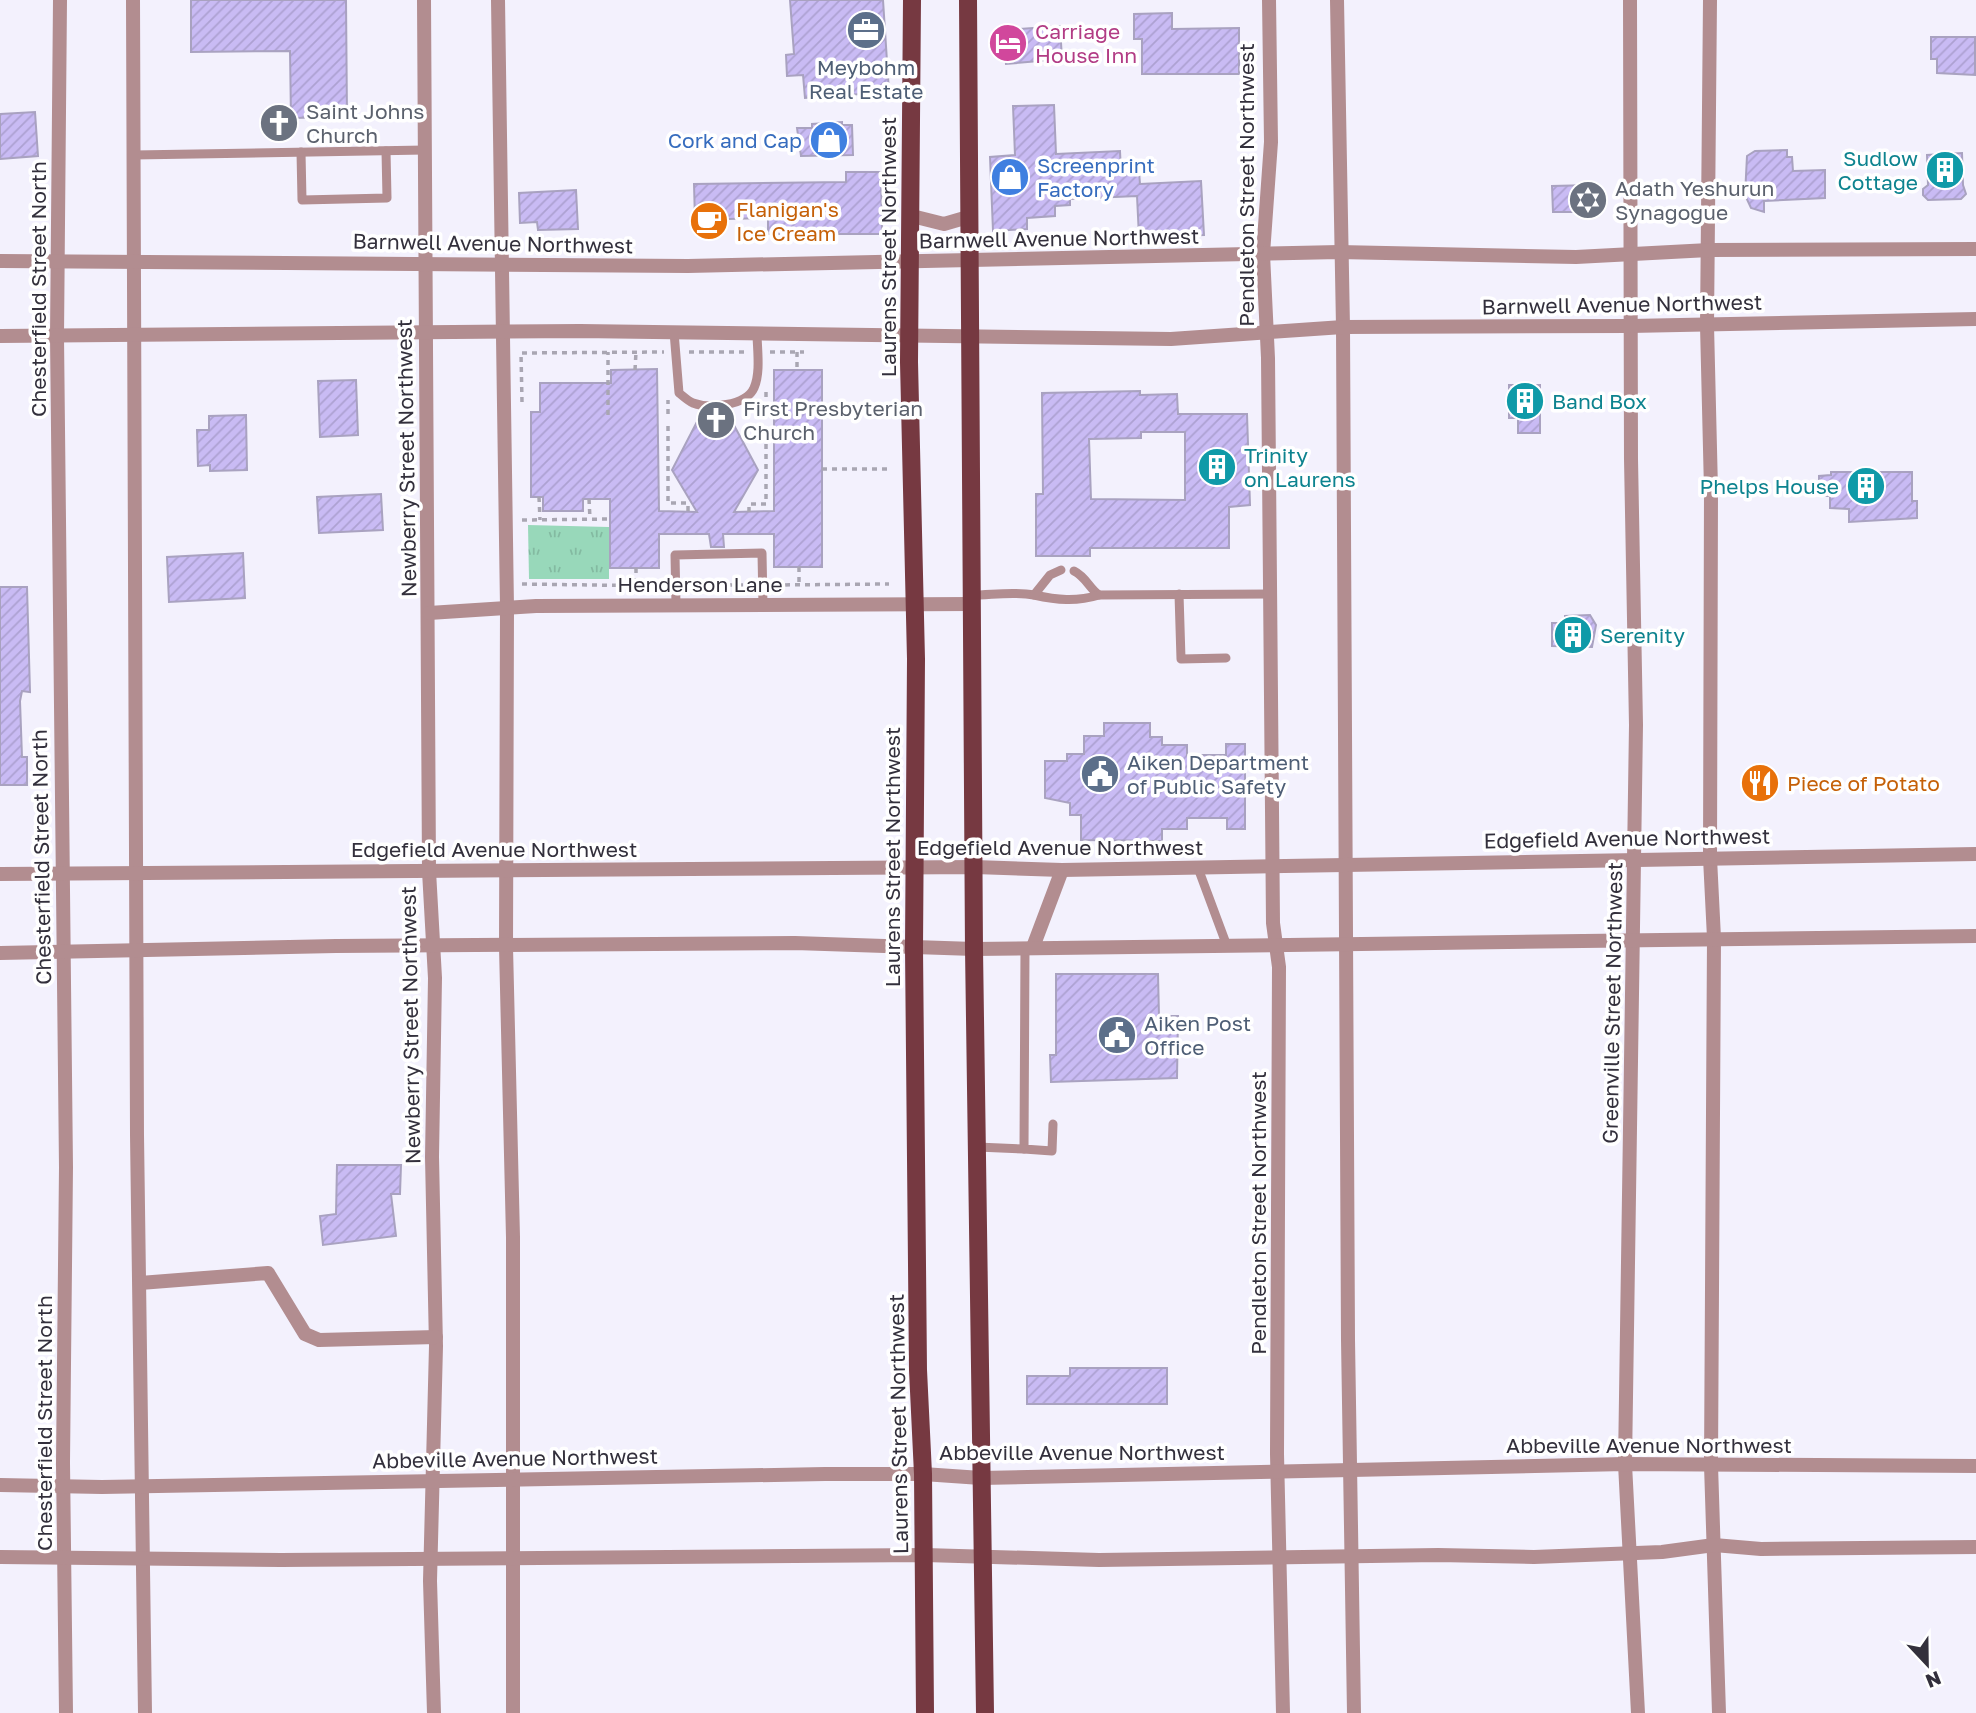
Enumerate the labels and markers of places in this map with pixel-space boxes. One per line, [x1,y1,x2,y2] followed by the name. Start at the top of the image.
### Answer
[845,9,887,51] office icon: Meybohm Real Estate
[1035,18,1137,68] place label: Carriage House Inn
[987,22,1029,64] hotel icon: Carriage House Inn
[809,54,923,104] place label: Meybohm Real Estate
[306,98,425,148] place label: Saint Johns Church
[258,102,300,144] church icon: Saint Johns Church
[808,119,850,161] shop icon: Cork and Cap
[668,127,802,153] place label: Cork and Cap
[1838,145,1918,195] place label: Sudlow Cottage
[1924,149,1966,191] building icon: Sudlow Cottage
[1037,152,1155,202] place label: Screenprint Factory
[989,156,1031,198] shop icon: Screenprint Factory
[1615,175,1775,225] place label: Adath Yeshurun Synagogue
[1567,179,1609,221] synagogue icon: Adath Yeshurun Synagogue
[736,196,839,246] place label: Flanigan's Ice Cream
[688,200,730,242] cafe icon: Flanigan's Ice Cream
[1504,380,1546,422] building icon: Band Box
[1552,388,1647,414] place label: Band Box
[743,395,923,445] place label: First Presbyterian Church
[695,399,737,441] church icon: First Presbyterian Church
[1244,442,1356,492] place label: Trinity on Laurens
[1196,446,1238,488] building icon: Trinity on Laurens
[1845,465,1887,507] building icon: Phelps House
[1700,473,1839,499] place label: Phelps House
[1552,614,1594,656] building icon: Serenity
[1600,622,1685,648] place label: Serenity
[1127,749,1309,799] place label: Aiken Department of Public Safety
[1079,753,1121,795] public building icon: Aiken Department of Public Safety
[1739,762,1781,804] restaurant icon: Piece of Potato
[1787,770,1940,796] place label: Piece of Potato
[1144,1010,1251,1060] place label: Aiken Post Office
[1096,1014,1138,1056] public building icon: Aiken Post Office

